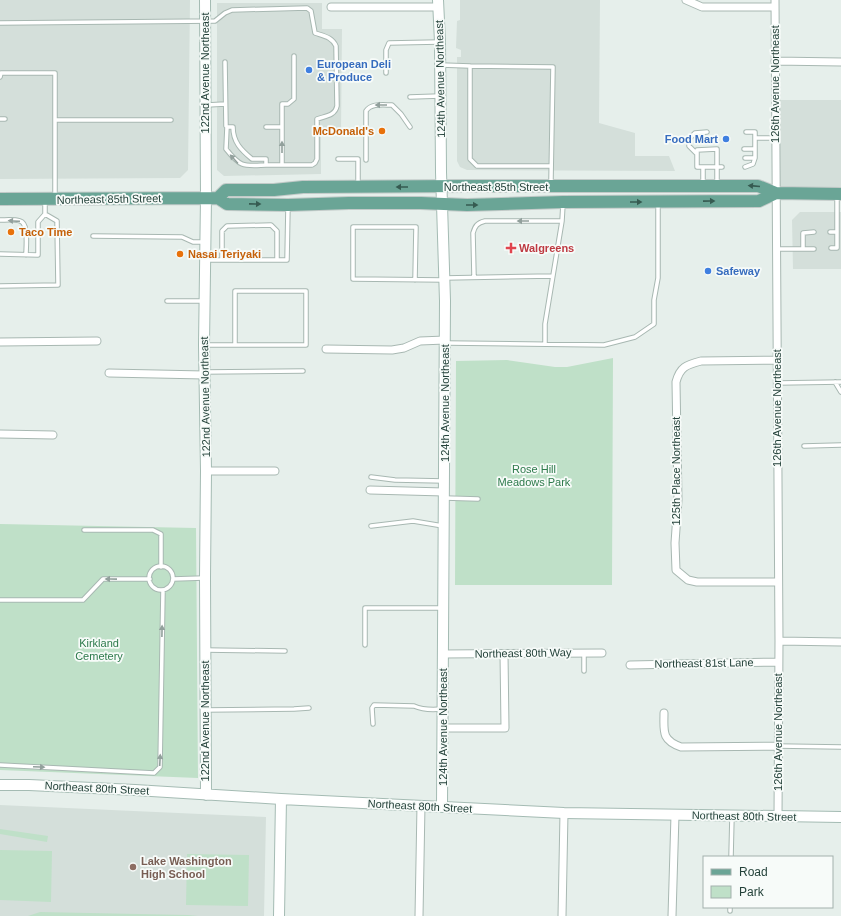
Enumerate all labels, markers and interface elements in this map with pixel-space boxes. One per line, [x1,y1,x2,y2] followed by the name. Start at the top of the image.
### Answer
[199,13,211,133] street label: 122nd Avenue Northeast
[433,20,447,138] street label: 124th Avenue Northeast
[769,25,781,143] street label: 126th Avenue Northeast
[317,58,391,83] place label: European Deli & Produce
[304,65,314,75] marker: European Deli & Produce
[374,102,387,108] one-way arrow
[313,125,374,137] place label: McDonald's
[377,126,387,136] marker: McDonald's
[665,133,718,145] place label: Food Mart
[721,134,731,144] marker: Food Mart
[279,140,285,153] one-way arrow
[230,154,239,164] one-way arrow
[444,181,548,193] street label: Northeast 85th Street
[748,183,760,190] one-way arrow
[395,184,408,190] one-way arrow
[57,192,161,206] street label: Northeast 85th Street
[703,198,716,204] one-way arrow
[630,199,643,205] one-way arrow
[249,201,262,207] one-way arrow
[466,202,479,208] one-way arrow
[8,217,20,224] one-way arrow
[516,218,529,224] one-way arrow
[19,226,72,238] place label: Taco Time
[6,227,16,237] marker: Taco Time
[519,242,574,254] place label: Walgreens
[506,243,516,253] marker: Walgreens
[188,248,261,260] place label: Nasai Teriyaki
[175,249,185,259] marker: Nasai Teriyaki
[716,265,761,277] place label: Safeway
[703,266,713,276] marker: Safeway
[198,336,212,458] street label: 122nd Avenue Northeast
[439,344,451,462] street label: 124th Avenue Northeast
[771,349,783,467] street label: 126th Avenue Northeast
[670,417,682,525] street label: 125th Place Northeast
[498,463,571,488] park label: Rose Hill Meadows Park
[104,576,117,582] one-way arrow
[159,624,165,637] one-way arrow
[75,637,123,662] park label: Kirkland Cemetery
[474,646,572,660] street label: Northeast 80th Way
[654,656,754,670] street label: Northeast 81st Lane
[199,661,211,781] street label: 122nd Avenue Northeast
[437,668,449,786] street label: 124th Avenue Northeast
[772,673,784,791] street label: 126th Avenue Northeast
[157,753,163,766] one-way arrow
[33,764,45,771] one-way arrow
[44,779,150,797] street label: Northeast 80th Street
[367,797,473,815] street label: Northeast 80th Street
[692,809,796,823] street label: Northeast 80th Street
[141,855,232,880] place label: Lake Washington High School
[703,856,833,908] legend
[128,862,138,872] marker: Lake Washington High School
[739,865,768,879] text: Road
[739,885,765,899] text: Park

